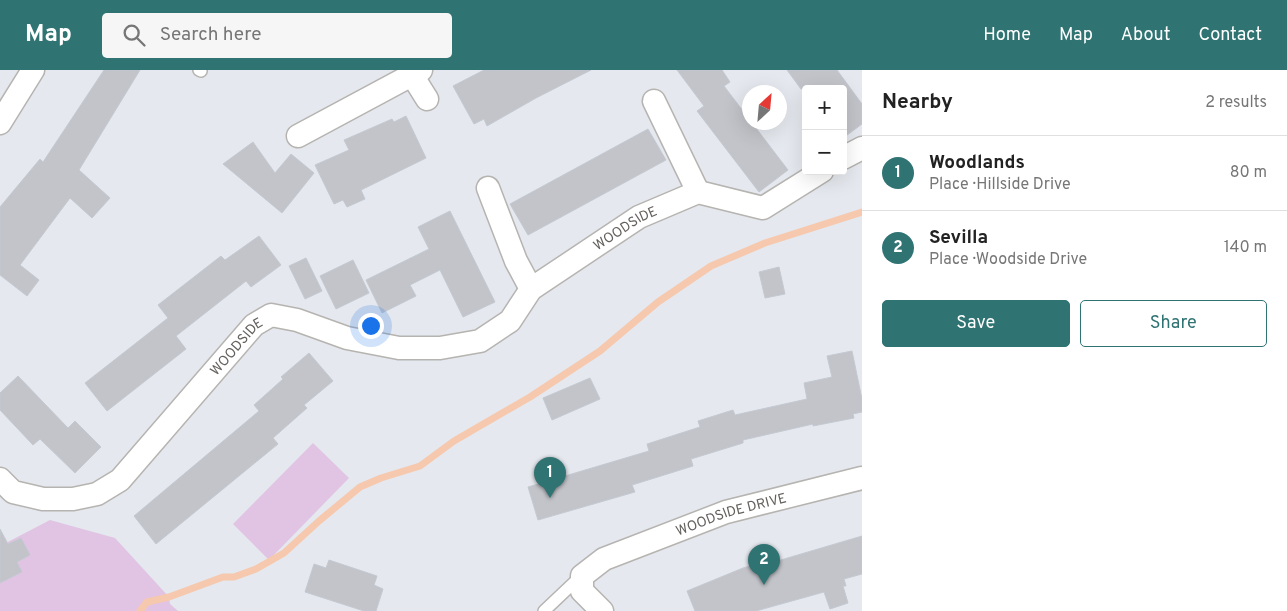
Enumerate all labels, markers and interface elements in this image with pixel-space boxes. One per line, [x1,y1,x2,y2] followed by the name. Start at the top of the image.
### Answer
[102,13,452,58] search box
[25,20,72,50] text: Map
[120,21,148,49] icon: search
[160,23,261,47] text: Search here
[983,24,1031,47] text: Home
[1059,24,1093,47] text: Map
[1121,24,1170,47] text: About
[1198,24,1262,47] text: Contact
[742,85,787,130] north arrow
[802,85,847,175] map controls
[802,85,847,130] button: +
[882,89,953,116] text: Nearby
[1205,93,1267,113] text: 2 results
[802,130,847,175] button: −
[929,151,1025,175] text: Woodlands
[895,163,901,183] text: 1
[1230,163,1267,183] text: 80 m
[929,175,1071,195] text: Place · Hillside Drive
[591,203,660,255] street label: WOODSIDE
[929,226,988,250] text: Sevilla
[893,238,903,258] text: 2
[1224,238,1267,258] text: 140 m
[929,250,1087,270] text: Place · Woodside Drive
[882,300,1070,347] button: Save
[1080,300,1267,347] button: Share
[358,313,384,339] your location
[207,315,266,380] street label: WOODSIDE
[534,457,566,498] pin: 1
[674,490,788,541] street label: WOODSIDE DRIVE
[748,544,780,585] pin: 2

